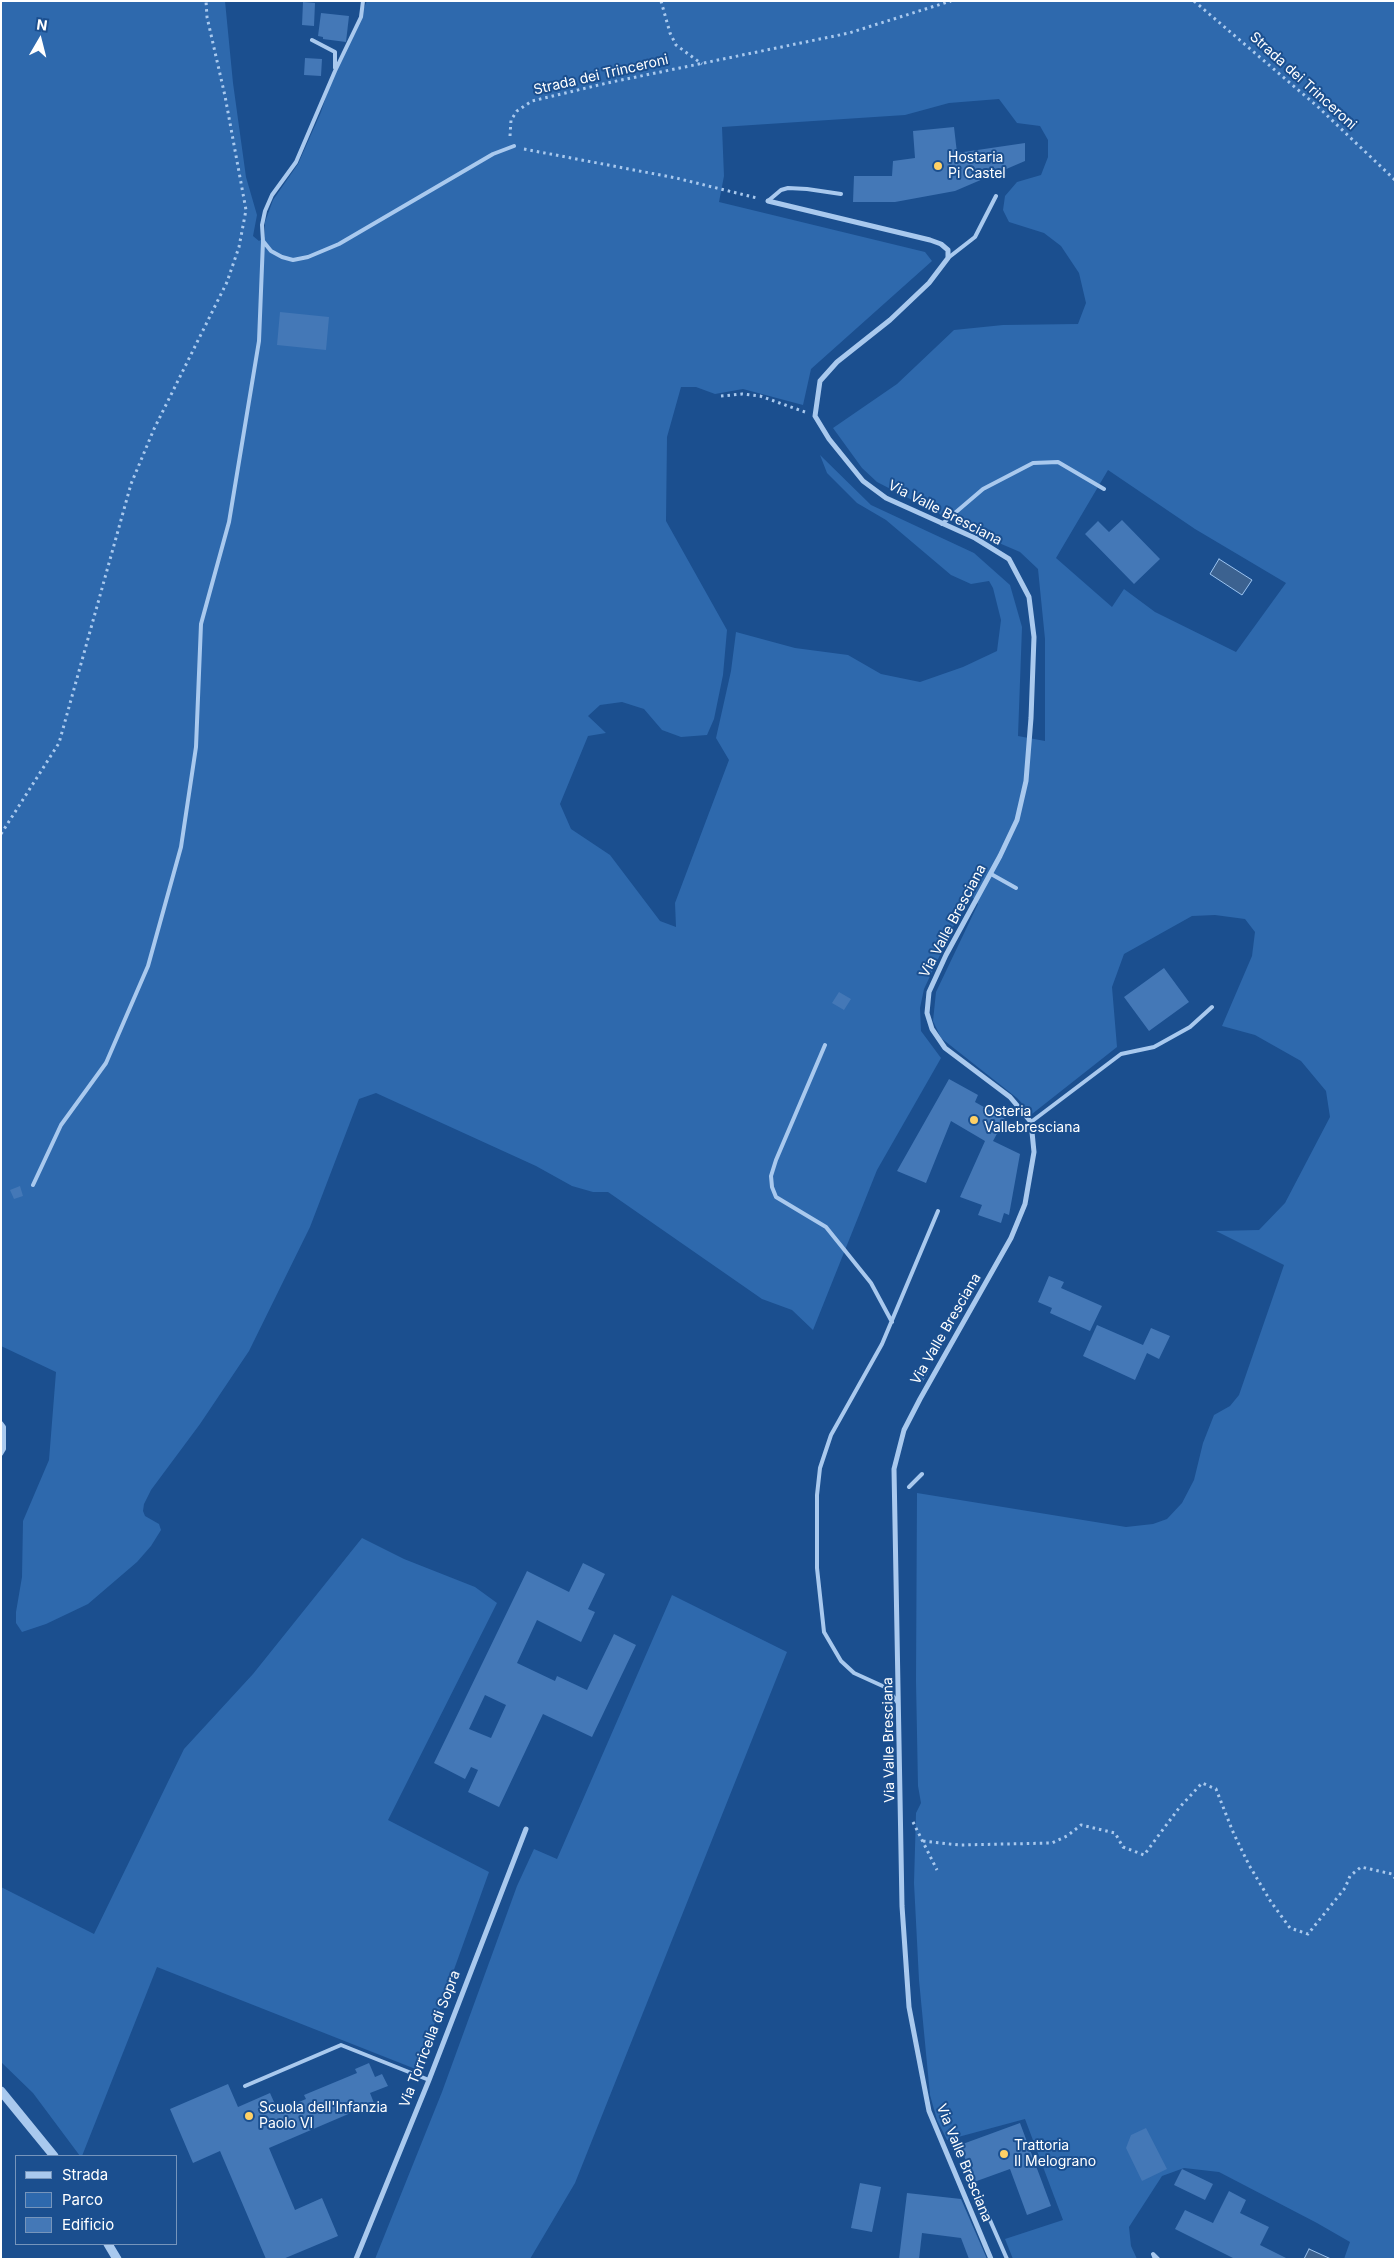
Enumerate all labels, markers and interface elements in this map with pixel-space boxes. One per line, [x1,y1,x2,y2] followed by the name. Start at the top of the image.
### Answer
[15,15,65,65] north arrow
[36,15,49,34] text: N
[1246,29,1360,133] street label: Strada dei Trinceroni
[532,51,670,99] street label: Strada dei Trinceroni
[948,150,1006,182] place label: Hostaria Pi Castel
[932,160,944,172] marker: Hostaria Pi Castel
[885,477,1005,549] street label: Via Valle Bresciana
[916,862,990,980] street label: Via Valle Bresciana
[984,1104,1080,1136] place label: Osteria Vallebresciana
[968,1114,980,1126] marker: Osteria Vallebresciana
[907,1270,985,1388] street label: Via Valle Bresciana
[880,1677,898,1803] street label: Via Valle Bresciana
[396,1968,464,2110] street label: Via Torricella di Sopra
[259,2100,388,2132] place label: Scuola dell'Infanzia Paolo VI
[933,2102,995,2224] street label: Via Valle Bresciana
[243,2110,255,2122] marker: Scuola dell'Infanzia Paolo VI
[1014,2138,1096,2170] place label: Trattoria Il Melograno
[998,2148,1010,2160] marker: Trattoria Il Melograno
[15,2155,178,2245] legend
[62,2165,108,2184] text: Strada
[62,2190,103,2209] text: Parco
[62,2215,114,2234] text: Edificio

